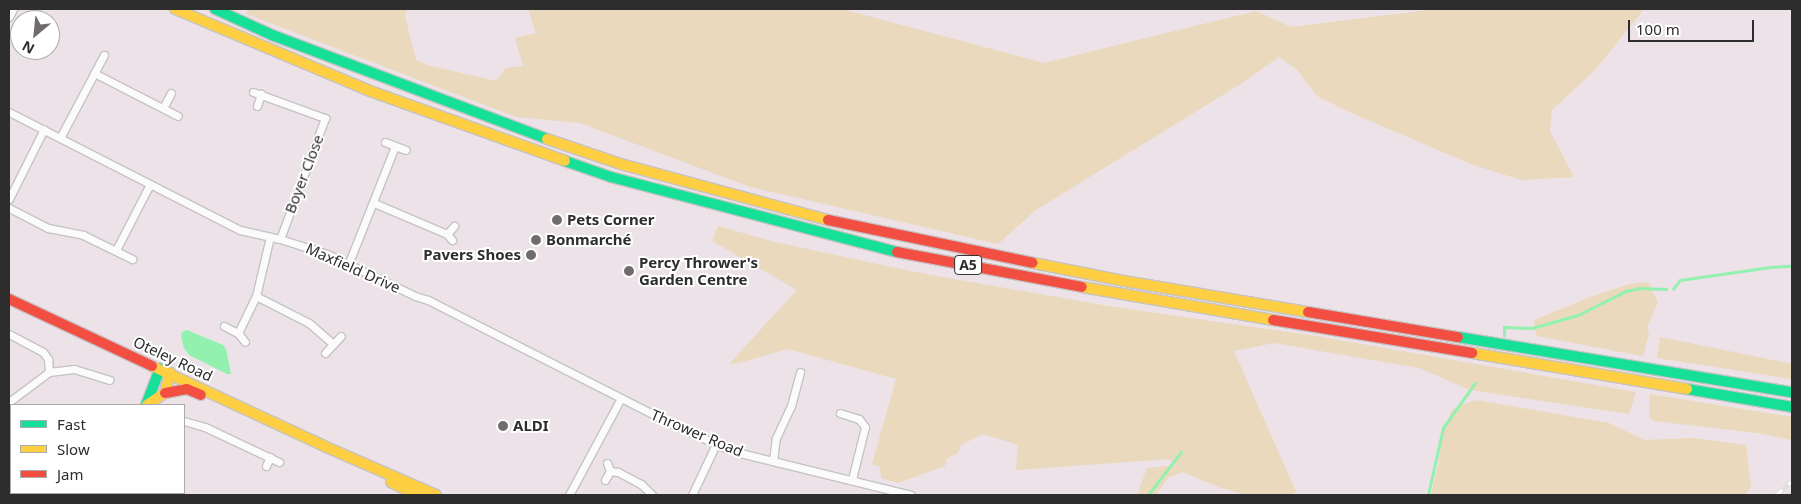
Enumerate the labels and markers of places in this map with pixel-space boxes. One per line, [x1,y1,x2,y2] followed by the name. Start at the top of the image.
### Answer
[567,211,654,229] place label: Pets Corner
[551,214,563,226] marker: Pets Corner
[546,231,632,249] place label: Bonmarché
[530,234,542,246] marker: Bonmarché
[423,246,521,264] place label: Pavers Shoes
[525,249,537,261] marker: Pavers Shoes
[639,253,758,288] place label: Percy Thrower's Garden Centre
[623,265,635,277] marker: Percy Thrower's Garden Centre
[513,417,549,435] place label: ALDI
[497,420,509,432] marker: ALDI

